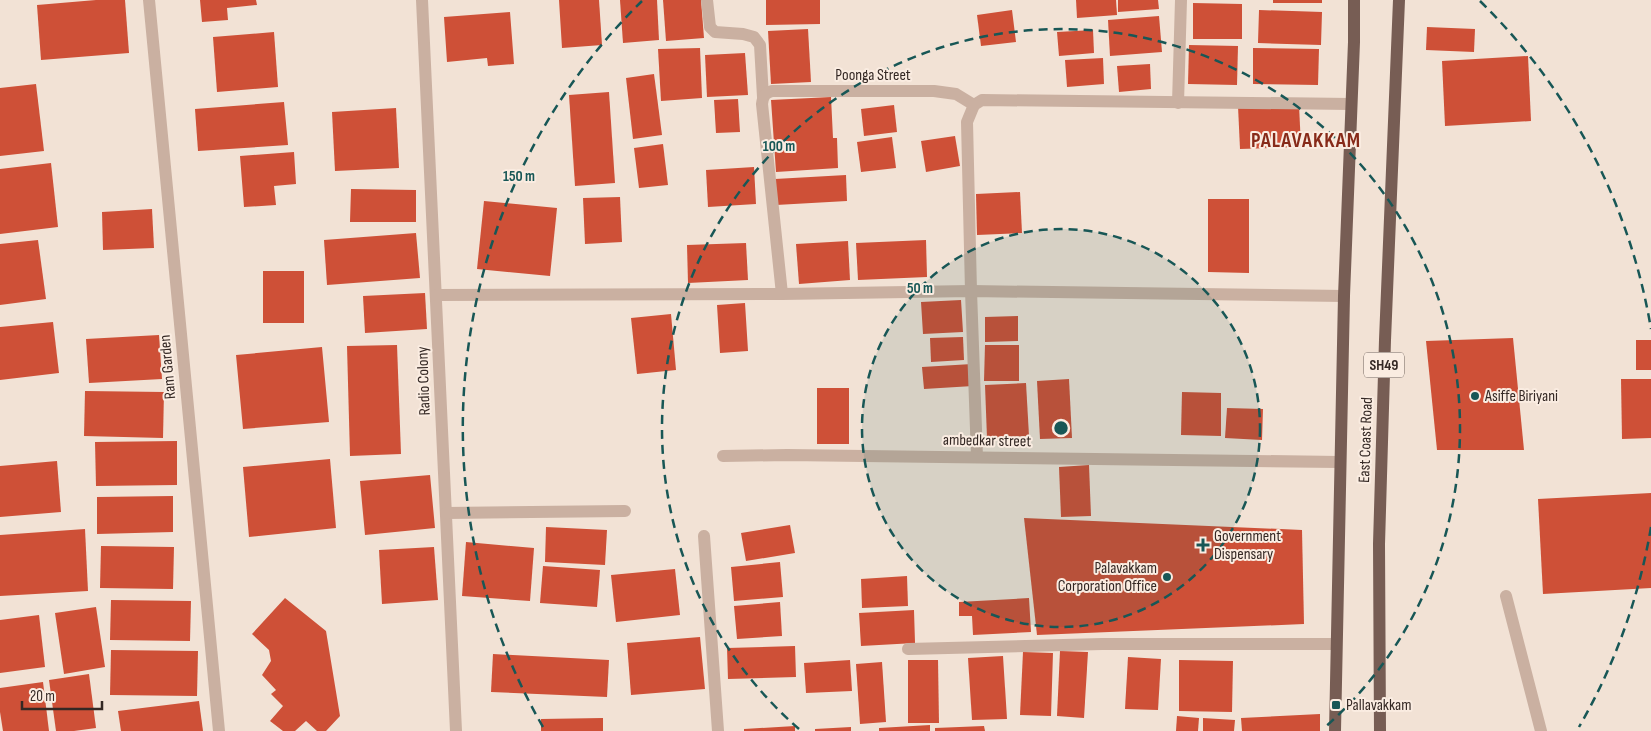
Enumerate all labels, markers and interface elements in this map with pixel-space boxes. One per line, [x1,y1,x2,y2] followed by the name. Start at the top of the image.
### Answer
[835,66,911,85] street label: Poonga Street
[1251,128,1361,153] district label: PALAVAKKAM
[763,137,795,156] text: 100 m
[503,167,535,186] text: 150 m
[907,279,933,298] text: 50 m
[156,334,180,400] street label: Ram Garden
[413,346,435,416] street label: Radio Colony
[1364,352,1404,378] road number: SH49
[1484,387,1558,406] place label: Asiffe Biriyani
[1469,390,1481,402] marker: Asiffe Biriyani
[1355,397,1377,483] street label: East Coast Road
[1052,419,1070,437] centre of rings
[943,431,1031,451] street label: ambedkar street
[1214,527,1281,564] place label: Government Dispensary
[1196,538,1210,552] marker: Government Dispensary
[1058,559,1157,596] place label: Palavakkam Corporation Office
[1161,571,1173,583] marker: Palavakkam Corporation Office
[22,678,102,710] scale bar
[30,687,55,706] text: 20 m
[1346,696,1411,715] place label: Pallavakkam
[1330,699,1342,711] marker: Pallavakkam

